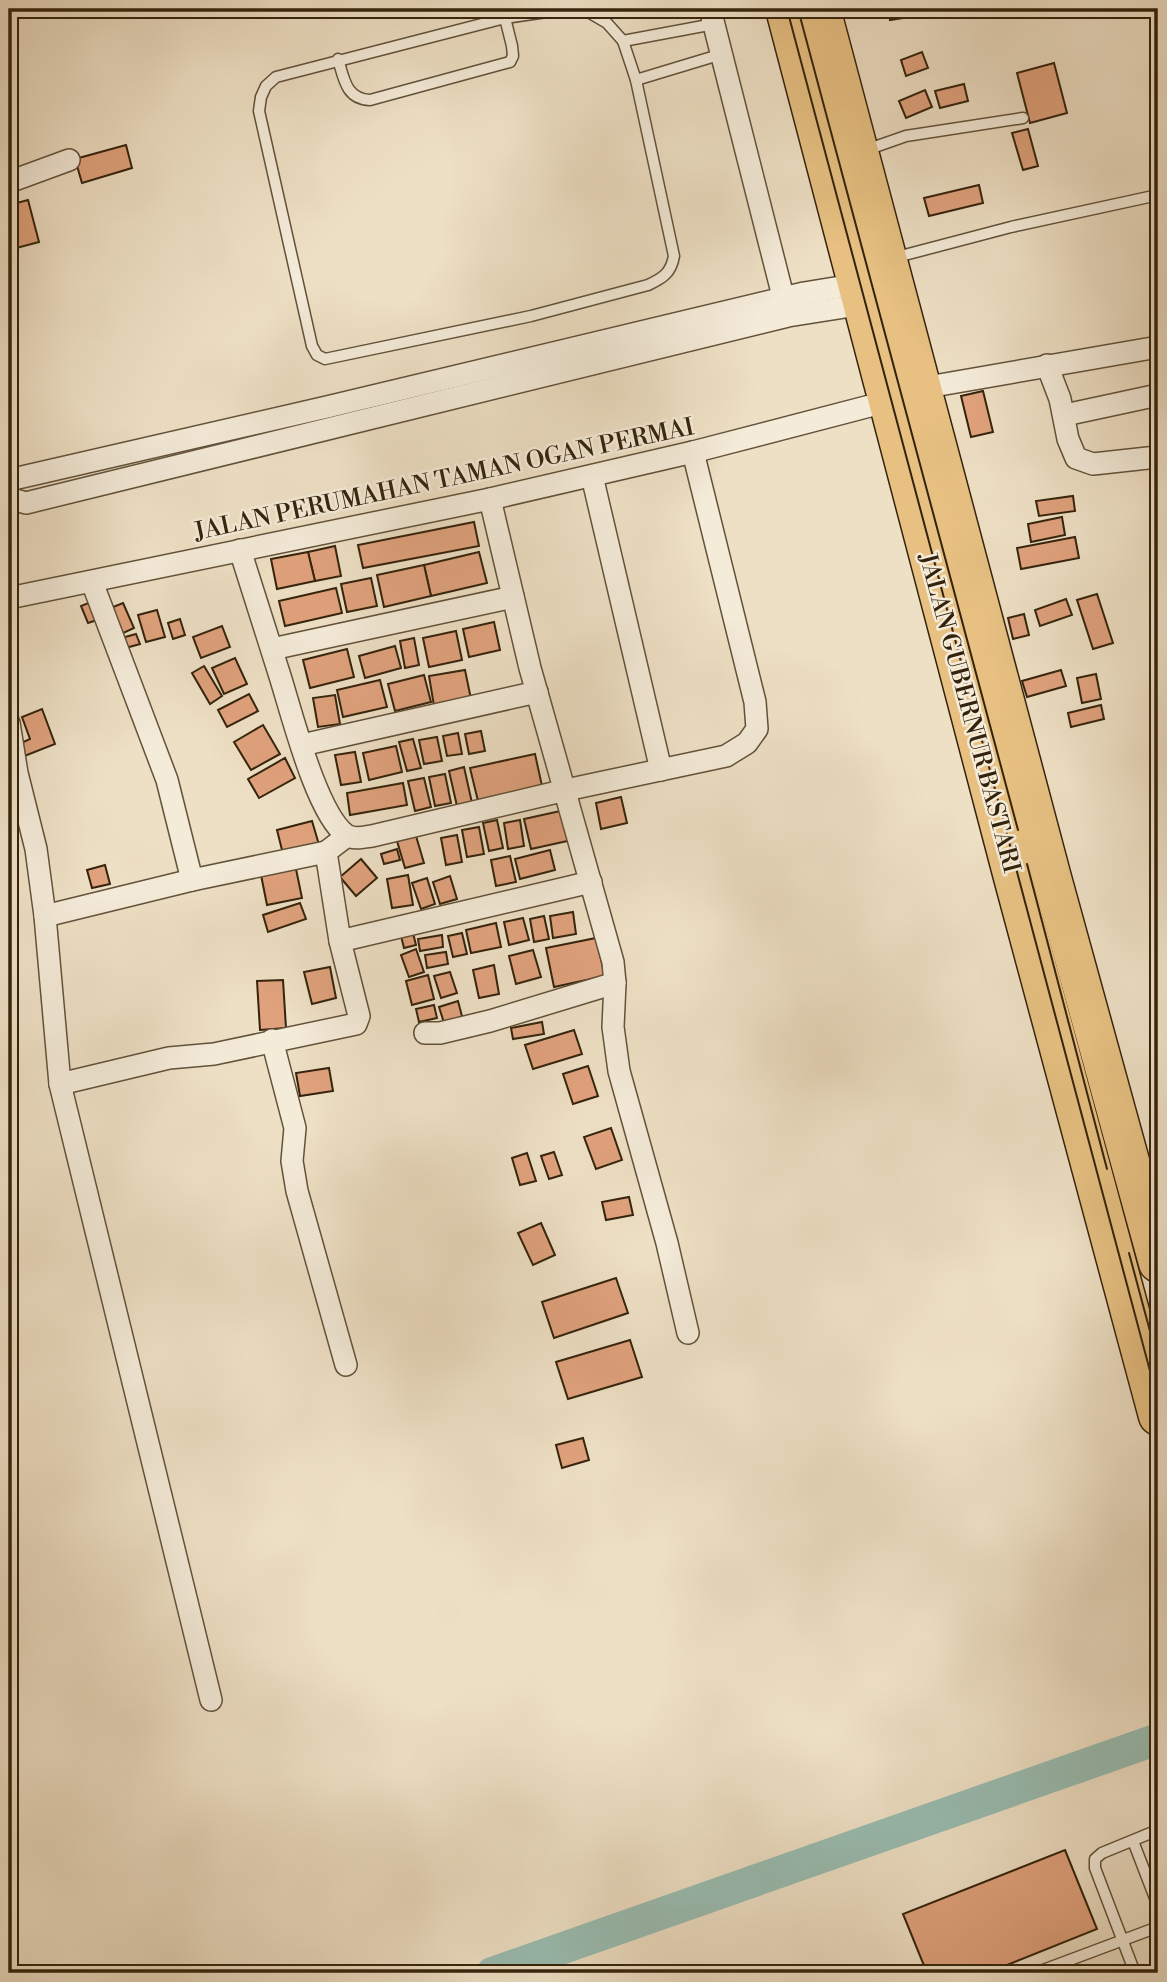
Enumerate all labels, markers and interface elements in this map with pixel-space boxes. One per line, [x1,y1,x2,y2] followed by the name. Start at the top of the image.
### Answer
[191,412,697,548] street label: JALAN PERUMAHAN TAMAN OGAN PERMAI
[912,549,1026,876] street label: JALAN GUBERNUR BASTARI

